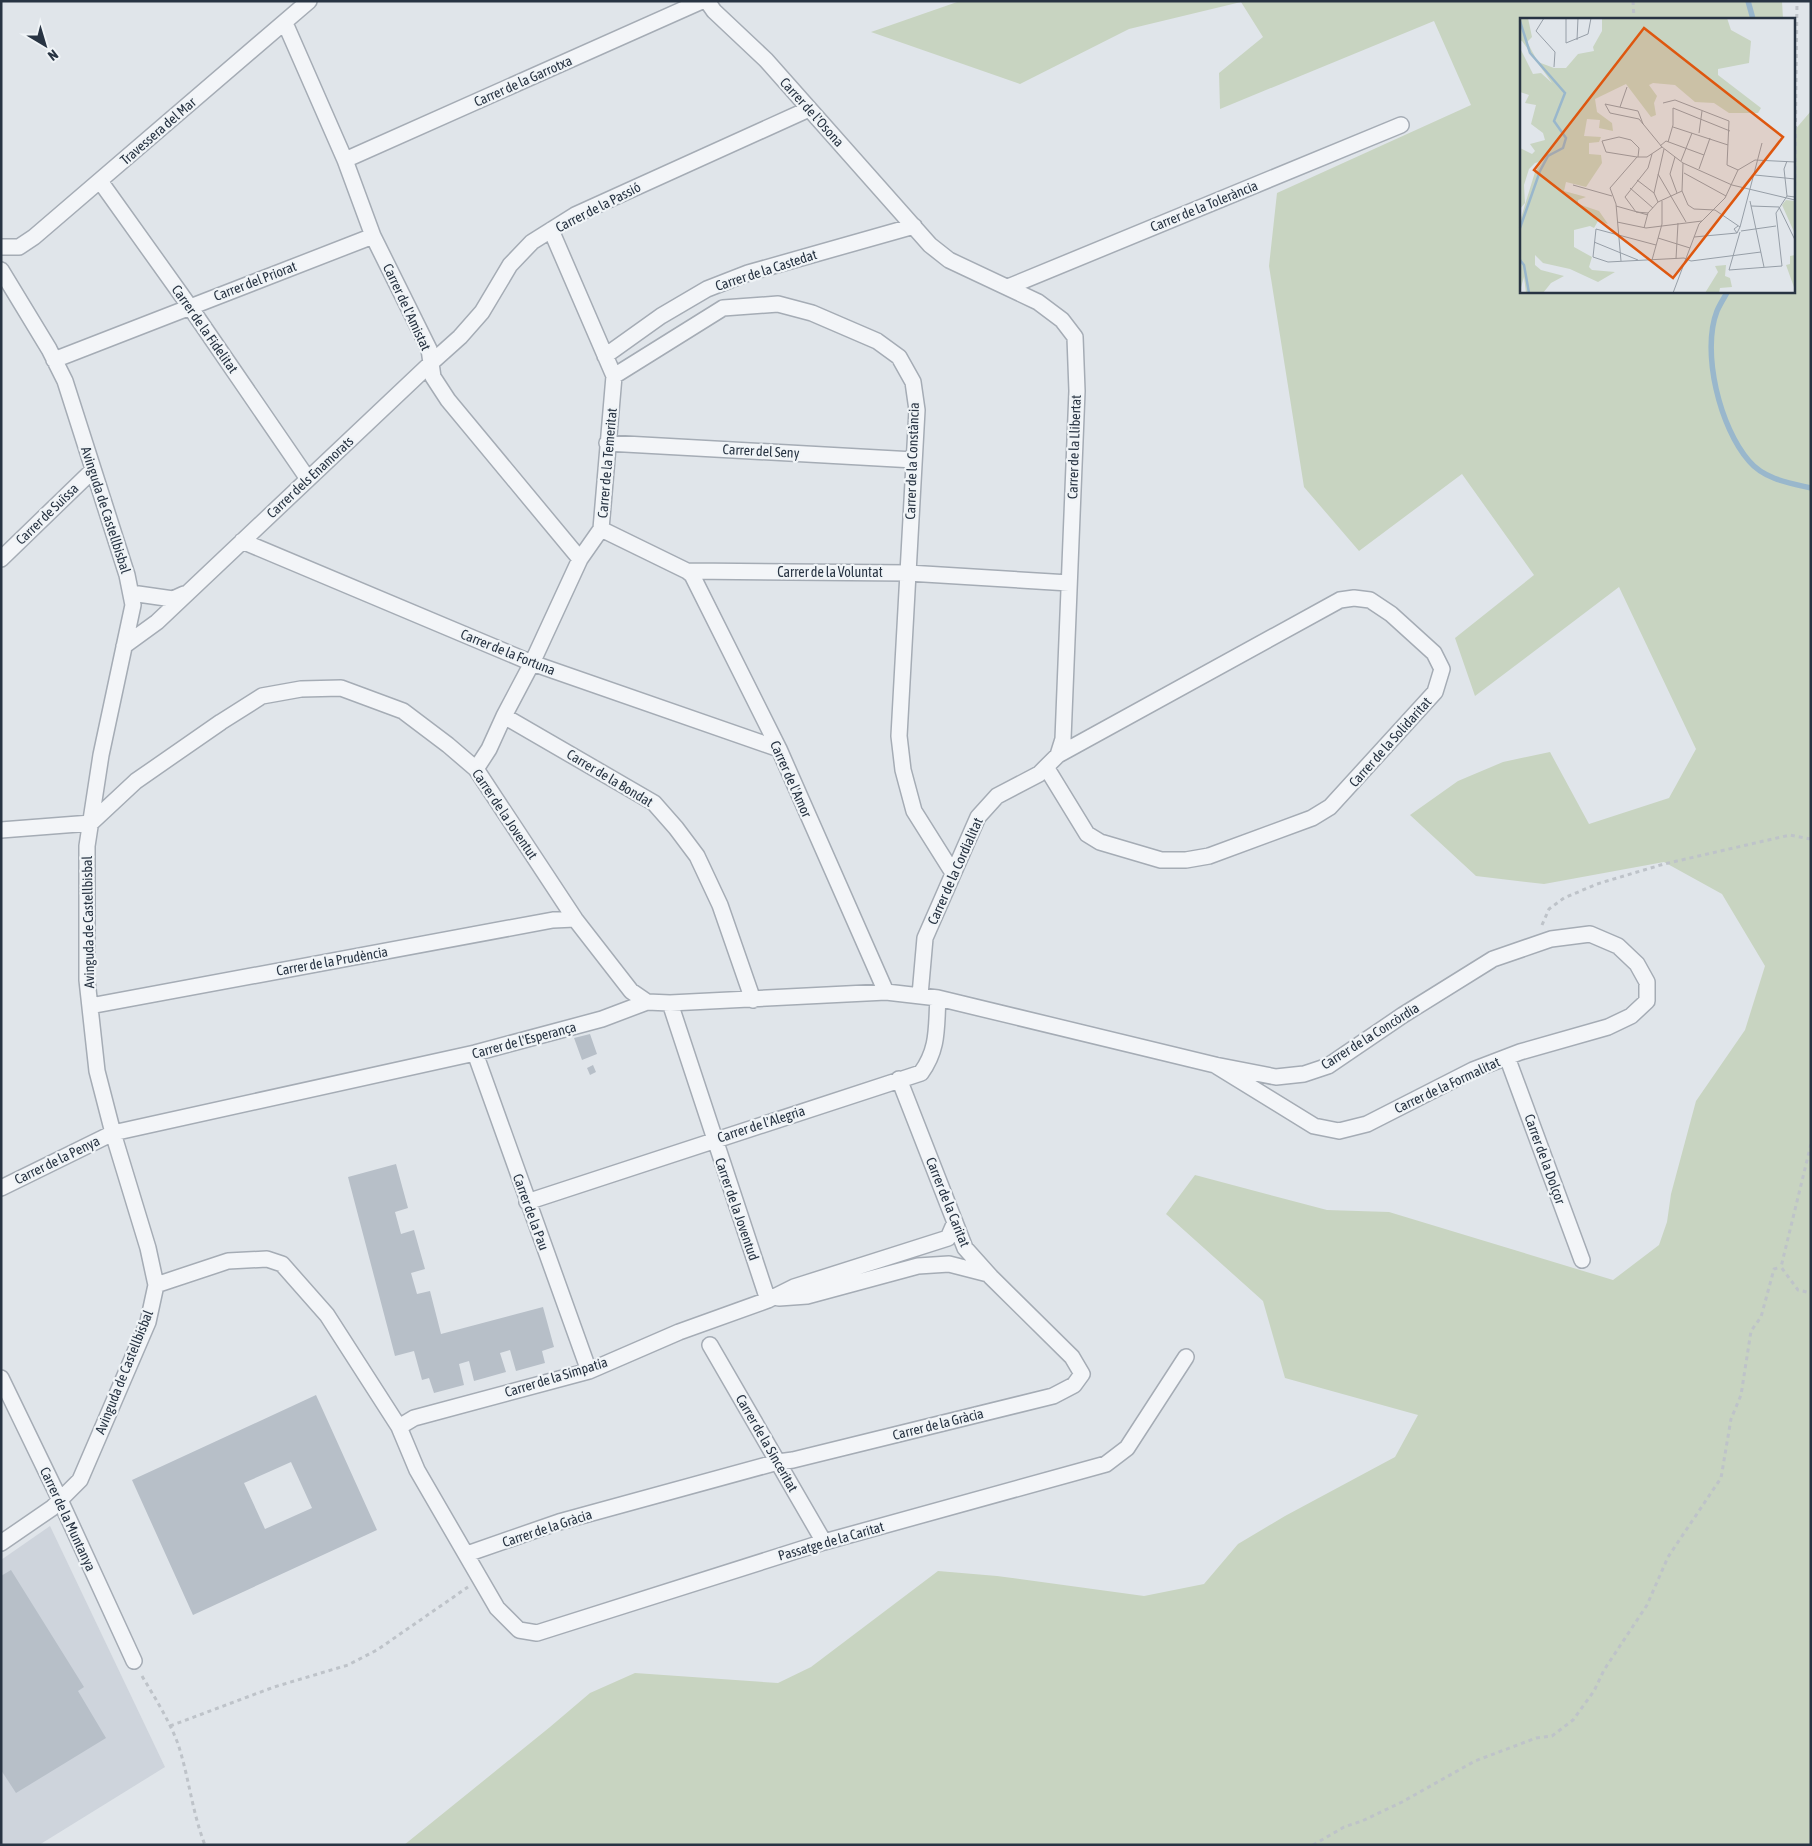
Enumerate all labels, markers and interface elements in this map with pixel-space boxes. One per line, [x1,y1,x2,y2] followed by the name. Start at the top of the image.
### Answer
[1520,18,1794,292] inset map
[20,20,70,70] north arrow
[45,46,61,64] text: N
[472,52,574,110] street label: Carrer de la Garrotxa
[777,74,847,150] street label: Carrer de l'Osona
[117,93,200,168] street label: Travessera del Mar
[1148,177,1260,235] street label: Carrer de la Tolerància
[553,179,643,235] street label: Carrer de la Passió
[713,246,819,294] street label: Carrer de la Castedat
[211,258,299,304] street label: Carrer del Priorat
[380,261,434,353] street label: Carrer de l'Amistat
[169,282,241,376] street label: Carrer de la Fidelitat
[1064,395,1084,499] street label: Carrer de la Llibertat
[902,402,922,520] street label: Carrer de la Constància
[594,407,620,519] street label: Carrer de la Temeritat
[263,433,357,521] street label: Carrer dels Enamorats
[722,441,800,461] street label: Carrer del Seny
[78,445,134,576] street label: Avinguda de Castellbisbal
[12,480,82,548] street label: Carrer de Suïssa
[777,564,883,580] street label: Carrer de la Voluntat
[458,626,558,678] street label: Carrer de la Fortuna
[1346,694,1434,790] street label: Carrer de la Solidaritat
[767,738,815,821] street label: Carrer de l'Amor
[564,746,656,810] street label: Carrer de la Bondat
[469,766,541,862] street label: Carrer de la Joventut
[924,815,986,927] street label: Carrer de la Cordialitat
[79,855,97,988] street label: Avinguda de Castellbisbal
[275,943,389,979] street label: Carrer de la Prudència
[1318,999,1422,1073] street label: Carrer de la Concòrdia
[470,1018,578,1062] street label: Carrer de l'Esperança
[1392,1054,1502,1116] street label: Carrer de la Formalitat
[715,1102,807,1146] street label: Carrer de l'Alegria
[1521,1112,1569,1207] street label: Carrer de la Dolçor
[12,1133,102,1187] street label: Carrer de la Penya
[712,1155,762,1263] street label: Carrer de la Joventud
[923,1155,973,1249] street label: Carrer de la Caritat
[510,1171,552,1253] street label: Carrer de la Pau
[92,1307,156,1436] street label: Avinguda de Castellbisbal
[503,1354,609,1400] street label: Carrer de la Simpatia
[733,1391,801,1495] street label: Carrer de la Sinceritat
[891,1405,985,1443] street label: Carrer de la Gràcia
[37,1464,99,1574] street label: Carrer de la Muntanya
[500,1506,594,1550] street label: Carrer de la Gràcia
[776,1518,886,1564] street label: Passatge de la Caritat

